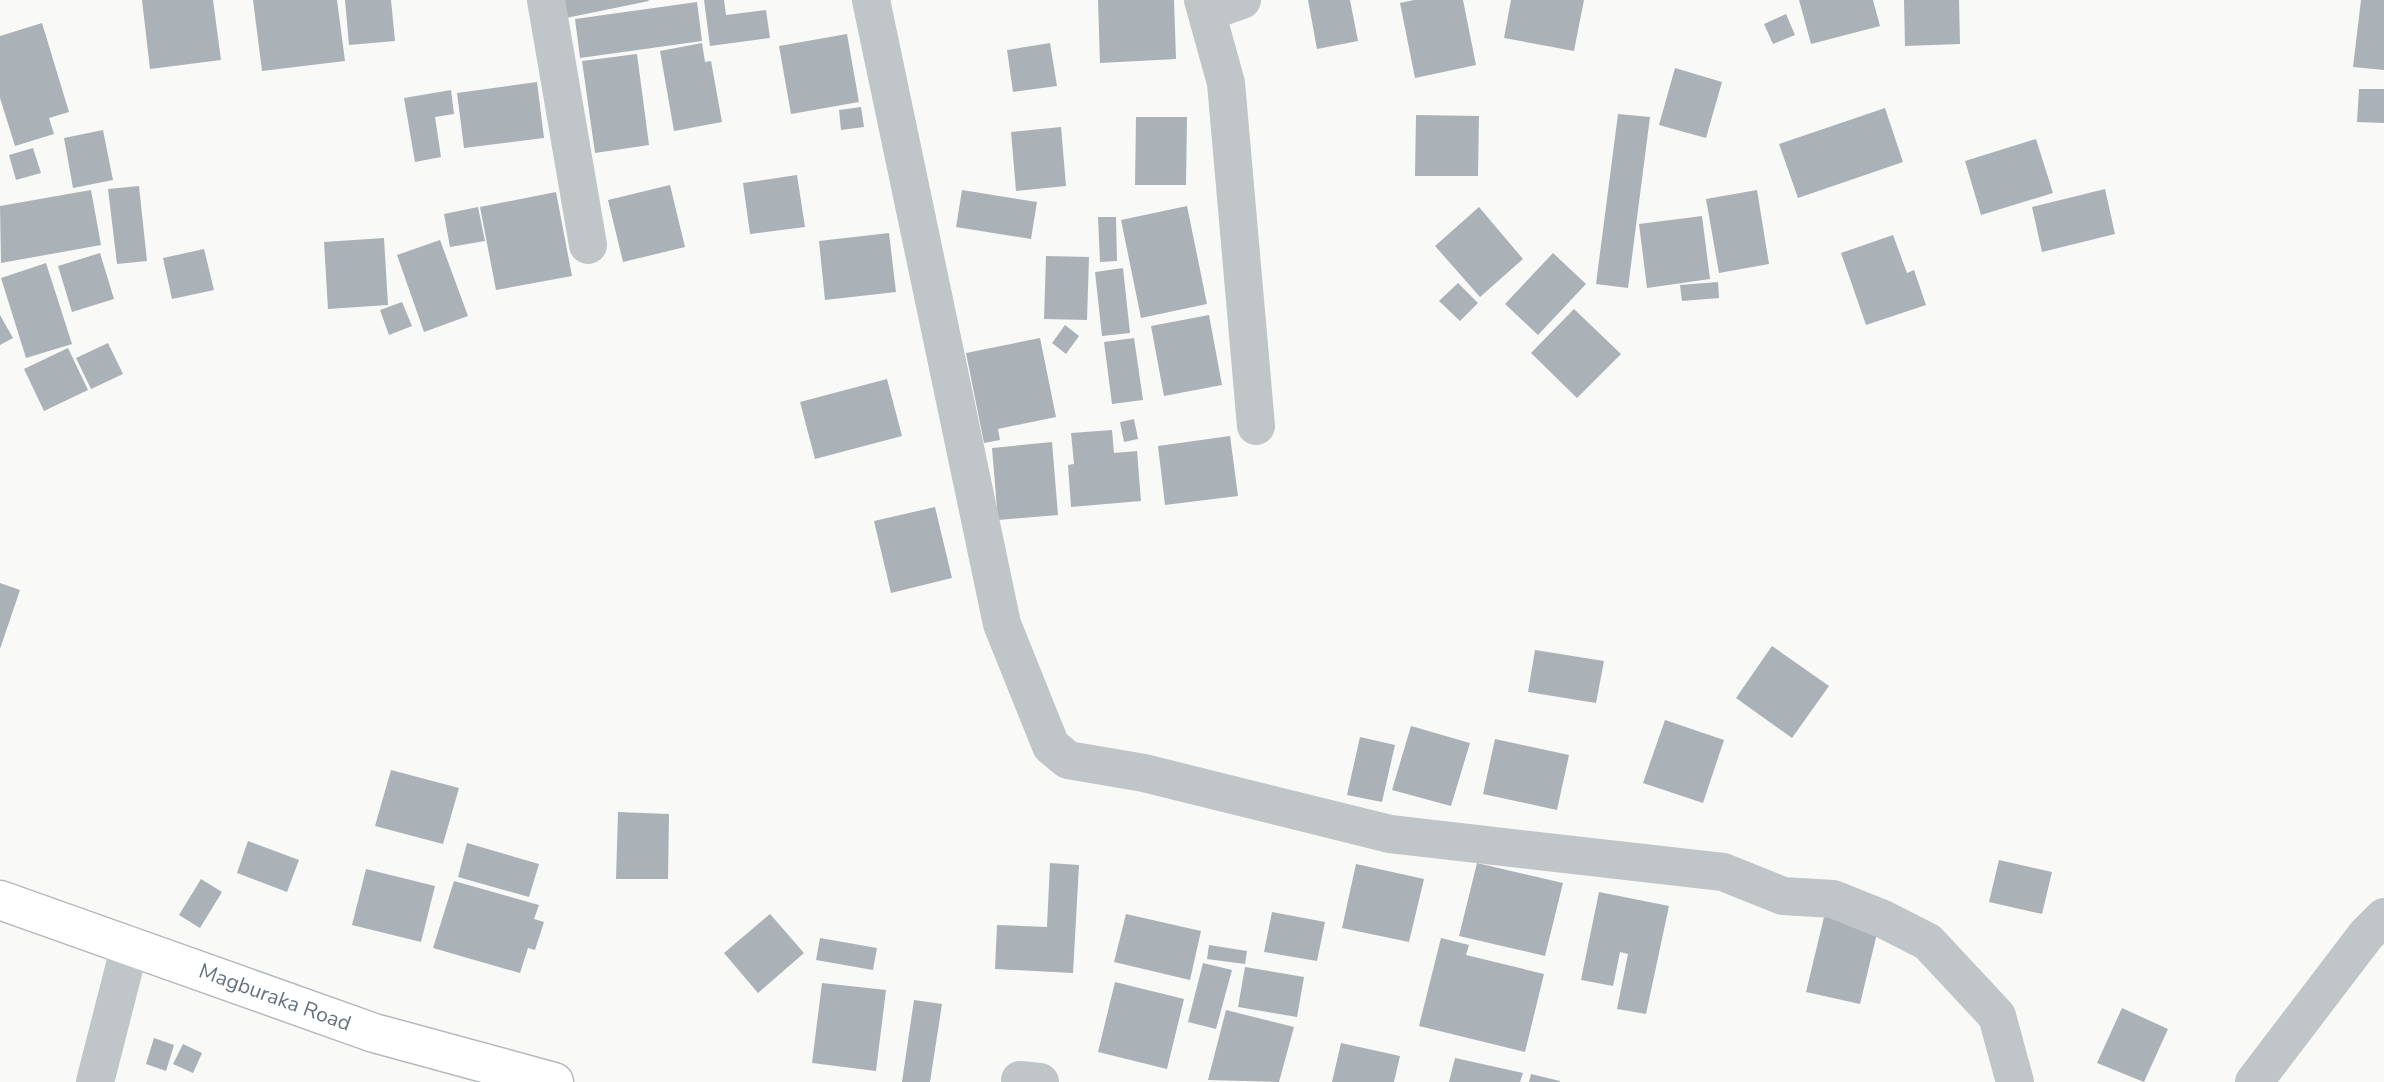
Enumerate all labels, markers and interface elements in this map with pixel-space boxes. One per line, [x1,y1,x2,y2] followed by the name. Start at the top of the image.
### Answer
[195,957,355,1037] street label: Magburaka Road

